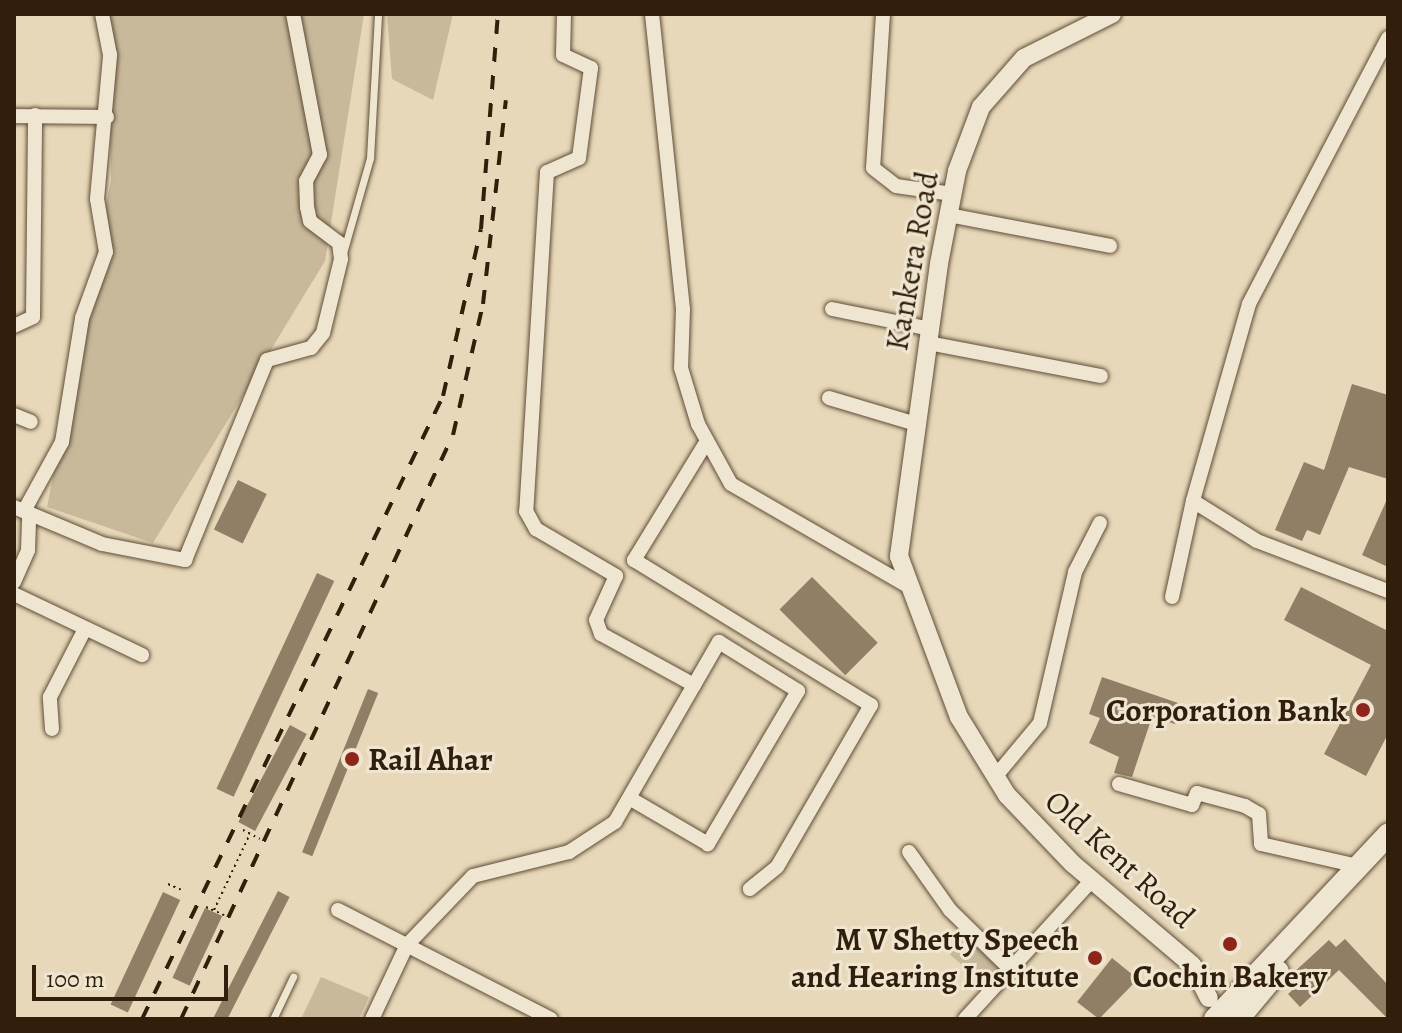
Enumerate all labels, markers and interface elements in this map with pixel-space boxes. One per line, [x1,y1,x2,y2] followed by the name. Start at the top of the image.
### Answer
[877,168,947,354] street label: Kankera Road
[1106,691,1347,729] place label: Corporation Bank
[1354,701,1372,719] marker: Corporation Bank
[368,740,493,778] place label: Rail Ahar
[343,750,361,768] marker: Rail Ahar
[1037,782,1203,936] street label: Old Kent Road
[791,921,1079,996] place label: M V Shetty Speech and Hearing Institute
[1221,935,1239,953] marker: Cochin Bakery
[36,949,232,999] scale bar
[1086,949,1104,967] marker: M V Shetty Speech and Hearing Institute
[1133,957,1327,995] place label: Cochin Bakery
[46,963,105,995] text: 100 m

